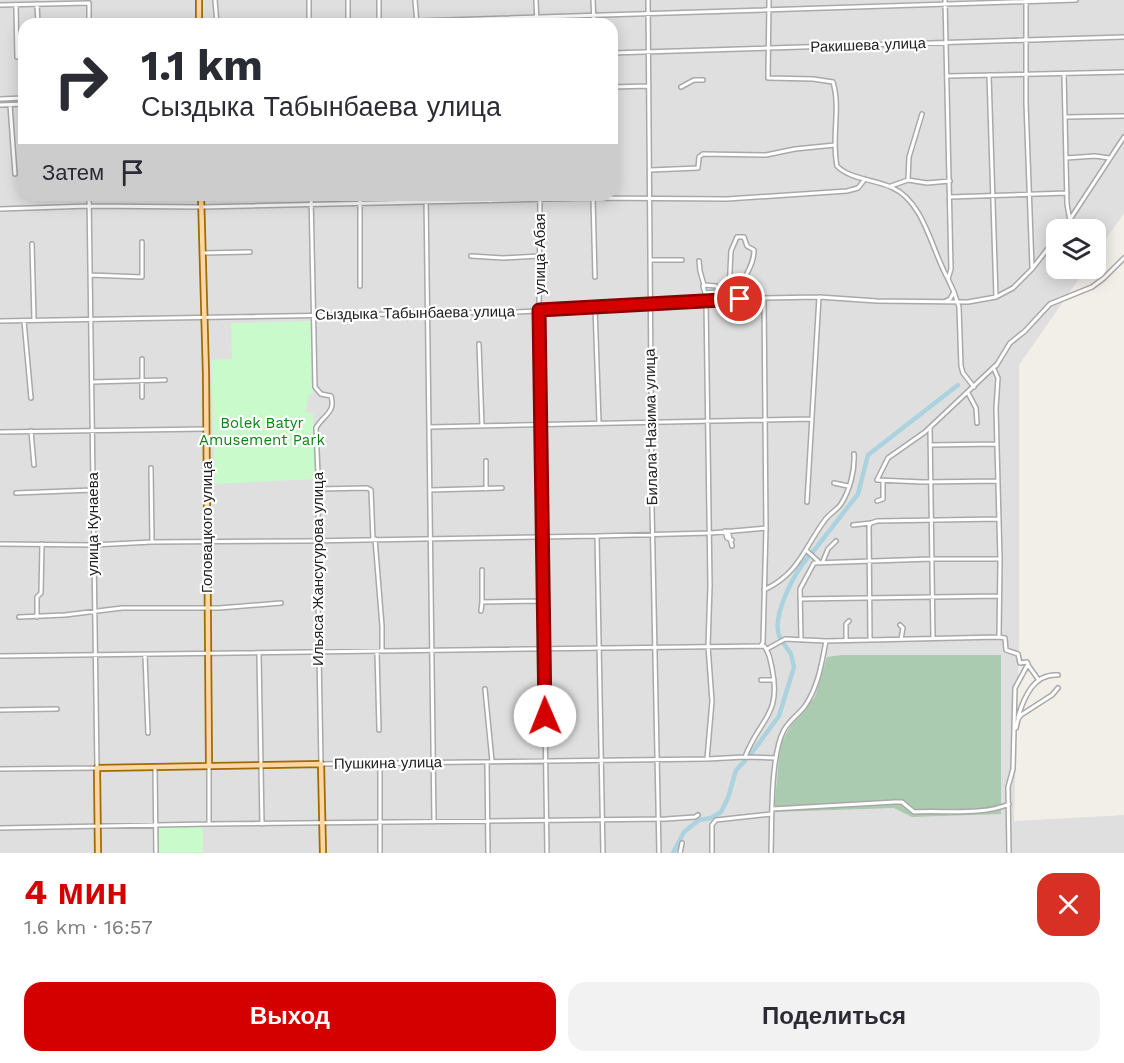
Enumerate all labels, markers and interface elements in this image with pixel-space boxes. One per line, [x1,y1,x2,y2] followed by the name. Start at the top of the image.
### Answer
[810,34,927,56] street label: Ракишева улица
[141,41,263,90] text: 1.1 km
[42,42,120,120] icon: right
[141,91,501,123] text: Сыздыка Табынбаева улица
[116,156,149,189] icon: arrive
[42,160,104,185] text: Затем
[531,213,549,295] street label: улица Абая
[1046,219,1106,279] map controls
[1046,219,1106,279] button: layers
[714,273,765,324] pin
[723,282,756,315] icon: arrive
[315,302,516,324] street label: Сыздыка Табынбаева улица
[641,348,661,506] street label: Билала Назима улица
[199,414,325,449] park label: Bolek Batyr Amusement Park
[198,460,216,593] street label: Головацкого улица
[84,471,102,576] street label: улица Кунаева
[309,471,327,666] street label: Ильяса Жансугурова улица
[513,684,577,748] position arrow
[334,753,443,773] street label: Пушкина улица
[24,871,128,913] text: 4 мин
[1037,873,1100,936] button: close
[24,915,153,939] text: 1.6 km · 16:57
[24,982,556,1051] button: Выход
[568,982,1100,1051] button: Поделиться

